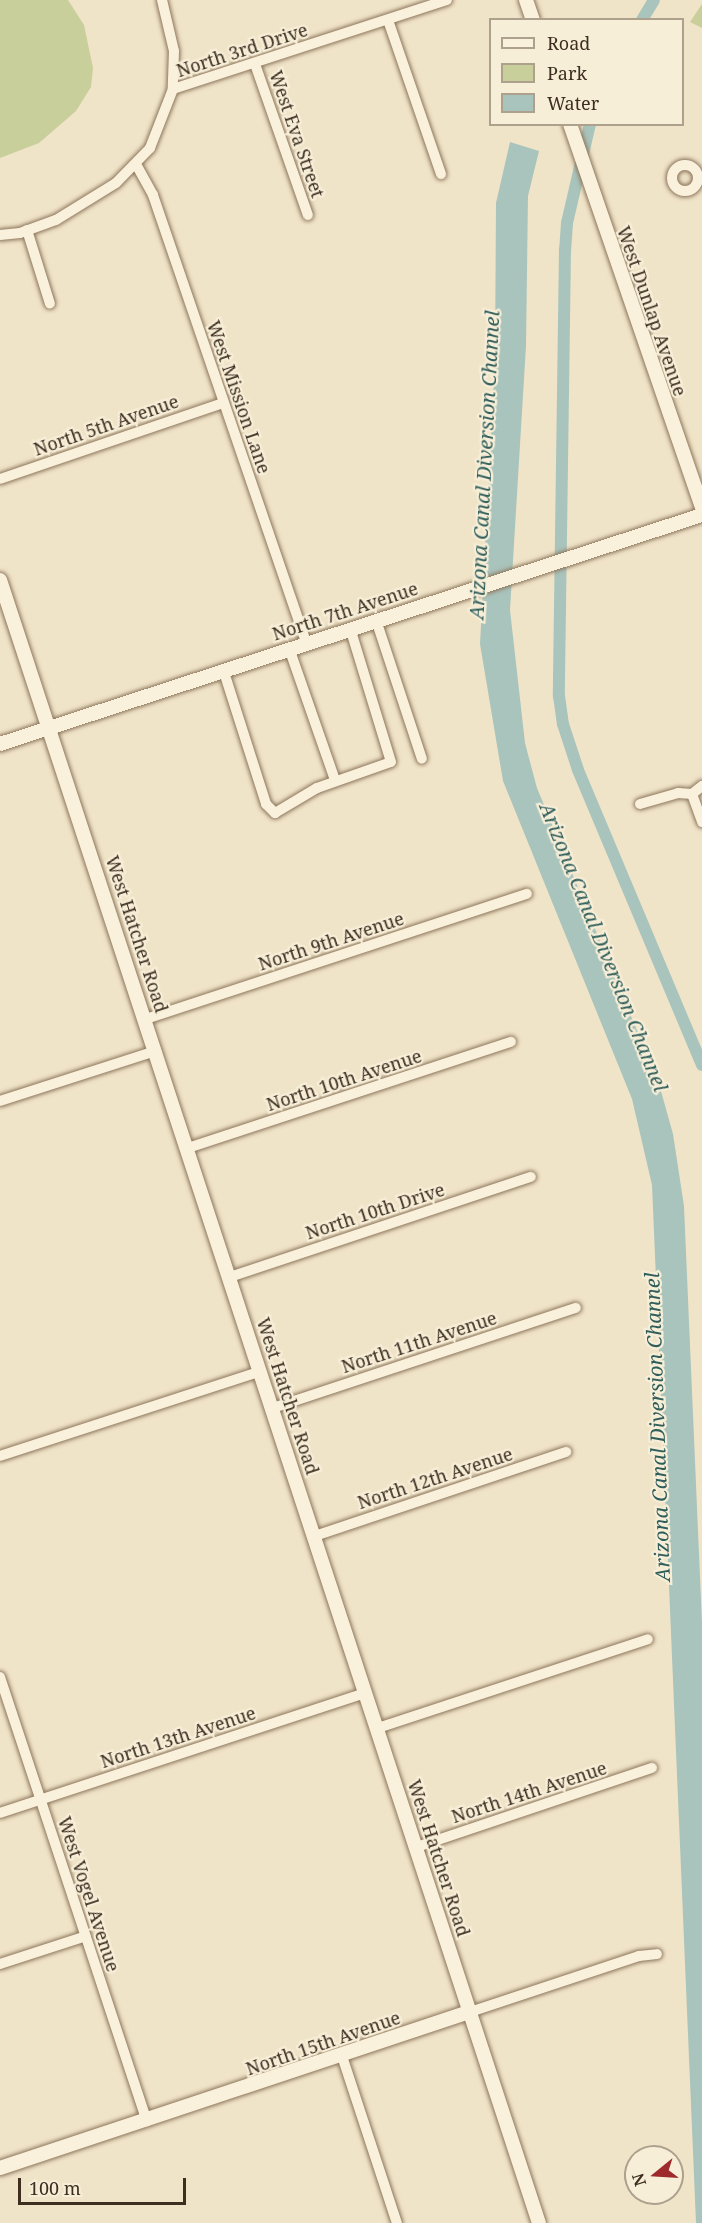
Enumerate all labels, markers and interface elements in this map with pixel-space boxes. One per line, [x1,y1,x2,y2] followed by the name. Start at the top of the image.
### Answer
[489,18,684,126] legend
[174,19,310,81] street label: North 3rd Drive
[547,31,590,55] text: Road
[547,61,587,85] text: Park
[265,68,329,200] street label: West Eva Street
[547,91,599,115] text: Water
[613,223,691,399] street label: West Dunlap Avenue
[464,310,504,620] water label: Arizona Canal Diversion Channel
[203,318,275,476] street label: West Mission Lane
[31,390,181,460] street label: North 5th Avenue
[269,577,421,645] street label: North 7th Avenue
[535,799,673,1095] water label: Arizona Canal Diversion Channel
[101,853,173,1015] street label: West Hatcher Road
[255,907,407,975] street label: North 9th Avenue
[264,1045,424,1115] street label: North 10th Avenue
[303,1178,447,1244] street label: North 10th Drive
[640,1272,674,1582] water label: Arizona Canal Diversion Channel
[339,1307,499,1377] street label: North 11th Avenue
[252,1315,324,1477] street label: West Hatcher Road
[355,1443,515,1513] street label: North 12th Avenue
[98,1702,258,1772] street label: North 13th Avenue
[449,1757,609,1827] street label: North 14th Avenue
[403,1777,475,1939] street label: West Hatcher Road
[54,1814,124,1974] street label: West Vogel Avenue
[243,2006,403,2080] street label: North 15th Avenue
[624,2145,684,2205] north arrow
[21,2166,189,2204] scale bar
[626,2171,651,2189] text: N
[29,2176,81,2200] text: 100 m

